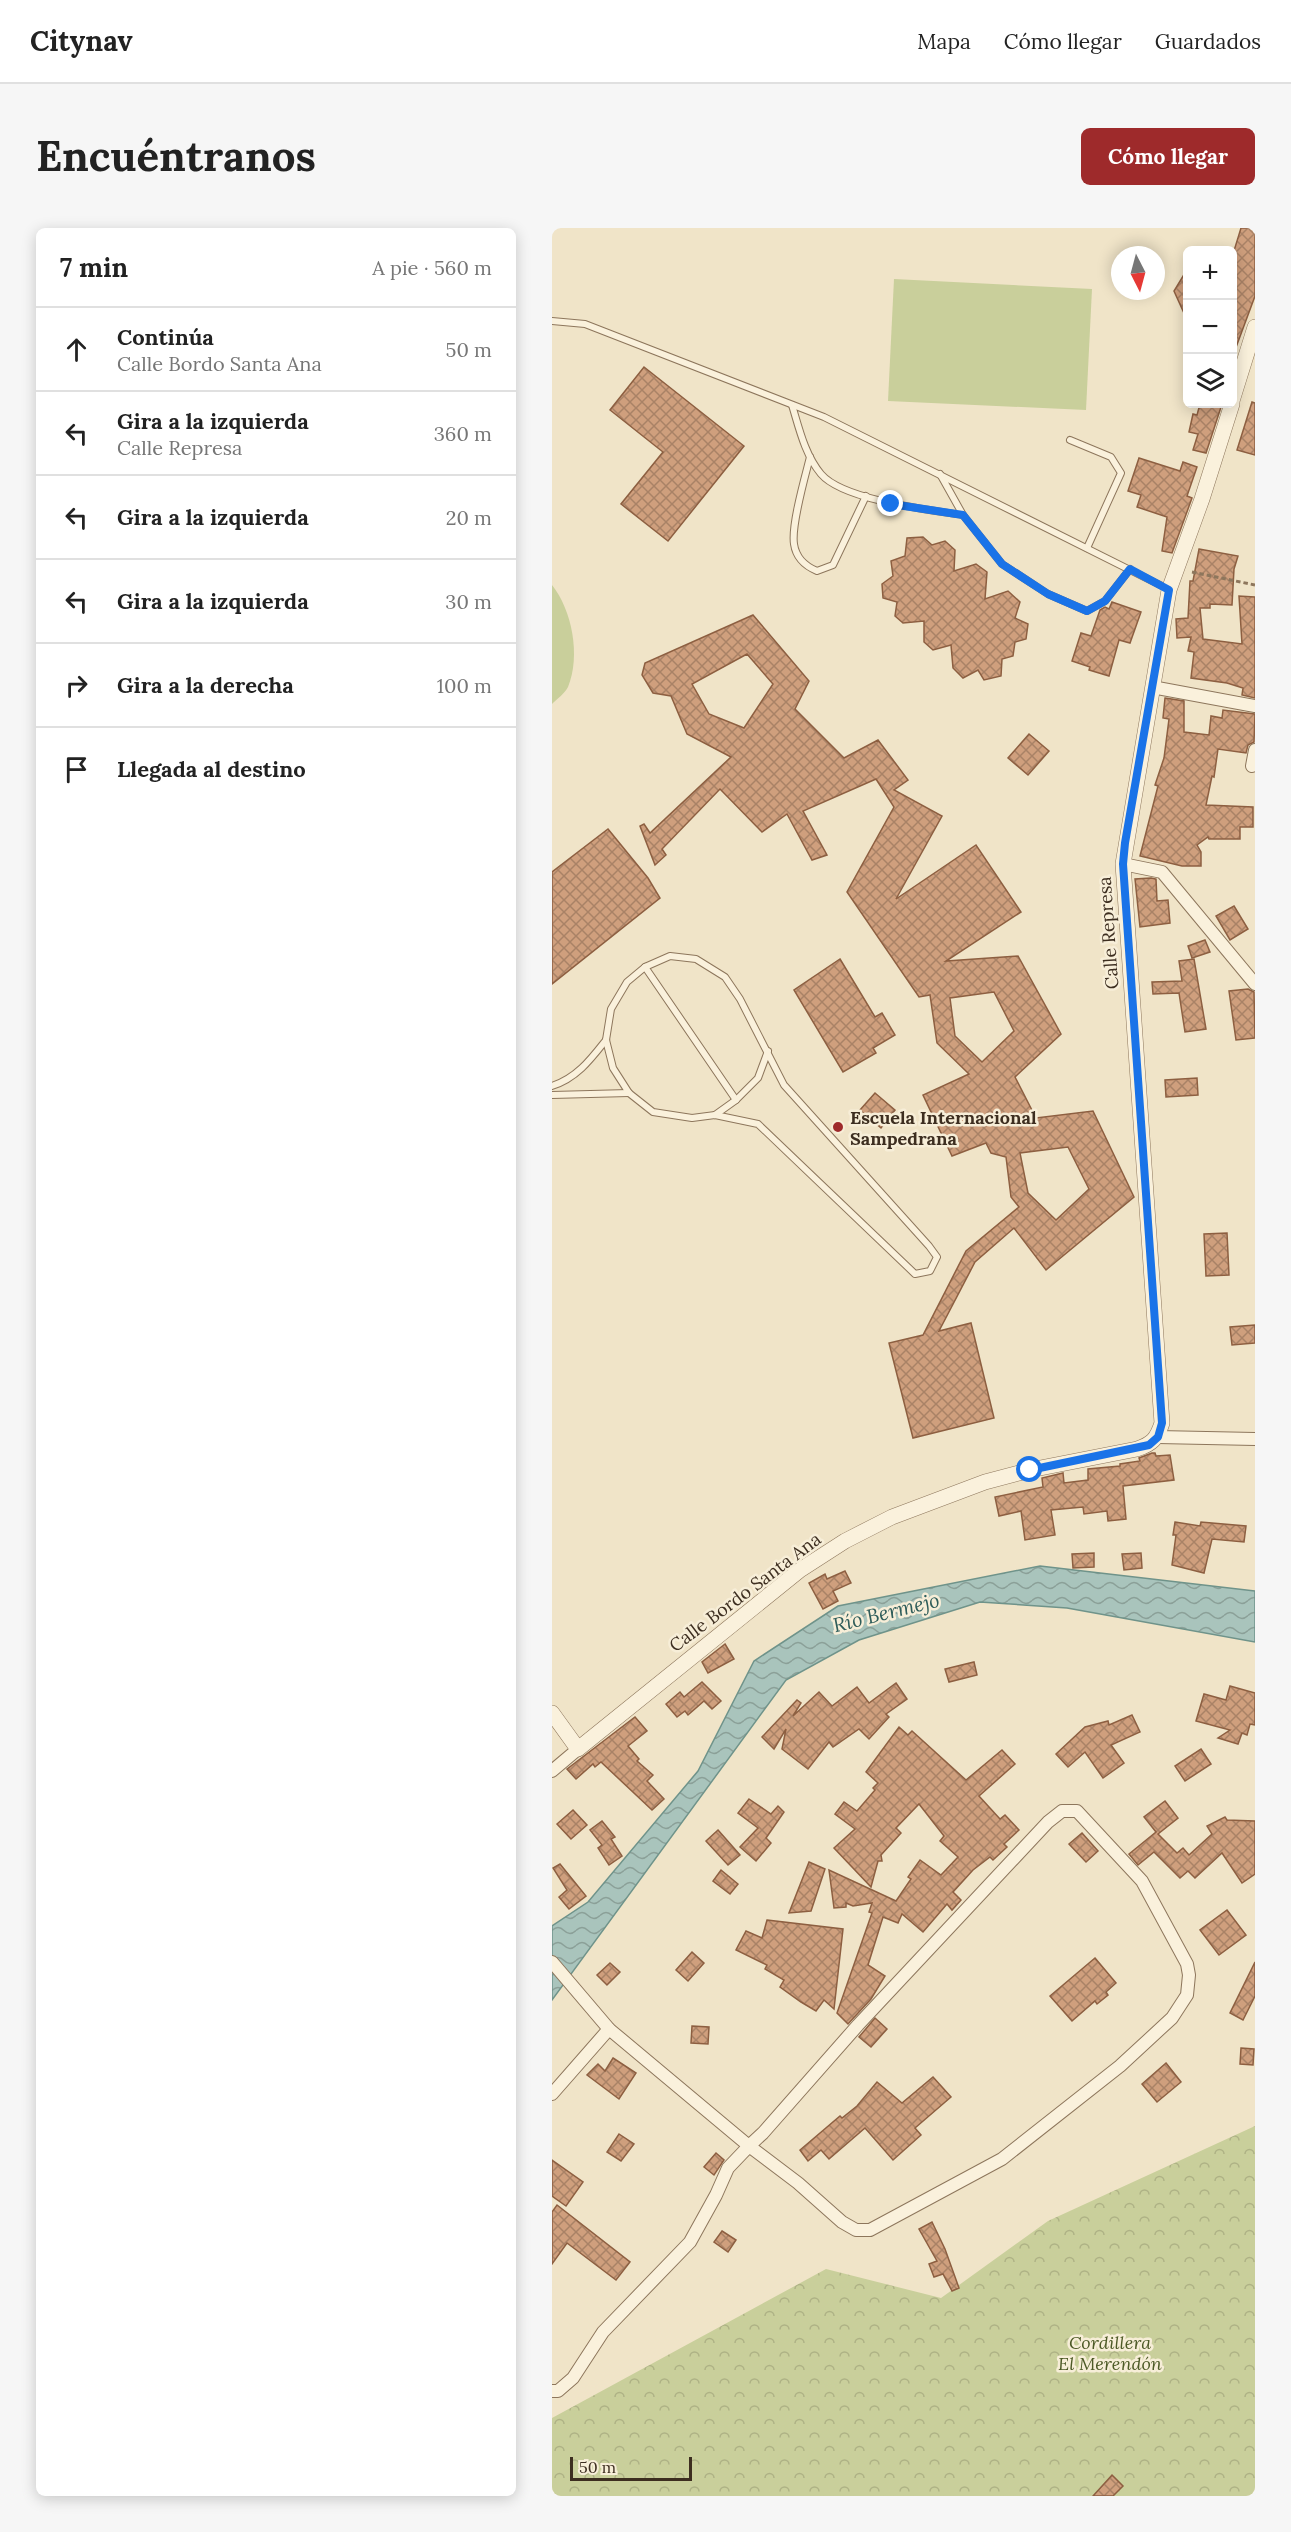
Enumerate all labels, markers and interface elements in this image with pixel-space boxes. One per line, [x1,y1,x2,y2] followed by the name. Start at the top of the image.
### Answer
[30,23,133,59] text: Citynav
[917,28,971,55] text: Mapa
[1004,28,1122,55] text: Cómo llegar
[1155,28,1261,55] text: Guardados
[1081,128,1255,185] button: Cómo llegar
[36,129,316,183] text: Encuéntranos
[1111,246,1165,300] north arrow
[1183,246,1237,408] map controls
[1183,246,1237,300] button: +
[60,251,128,284] text: 7 min
[372,255,492,280] text: A pie · 560 m
[1183,300,1237,354] button: −
[117,323,214,351] text: Continúa
[60,333,93,366] icon: ahead
[446,337,492,362] text: 50 m
[117,351,322,376] text: Calle Bordo Santa Ana
[1183,354,1237,408] button: layers
[117,407,309,435] text: Gira a la izquierda
[60,417,93,450] icon: left
[434,421,492,446] text: 360 m
[117,435,242,460] text: Calle Represa
[877,490,903,516] route end
[60,501,93,534] icon: left
[117,503,309,531] text: Gira a la izquierda
[446,505,492,530] text: 20 m
[60,585,93,618] icon: left
[117,587,309,615] text: Gira a la izquierda
[445,589,492,614] text: 30 m
[60,669,93,702] icon: right
[117,671,294,699] text: Gira a la derecha
[437,673,492,698] text: 100 m
[60,753,93,786] icon: arrive
[117,755,306,783] text: Llegada al destino
[1093,876,1123,990] street label: Calle Represa
[850,1106,1037,1150] place label: Escuela Internacional Sampedrana
[831,1120,845,1134] marker: Escuela Internacional Sampedrana
[1016,1456,1042,1482] route start
[664,1527,826,1657] street label: Calle Bordo Santa Ana
[830,1587,942,1637] water label: Río Bermejo
[1058,2331,1162,2375] park label: Cordillera El Merendón
[570,2454,692,2482] scale bar
[579,2457,616,2477] text: 50 m

